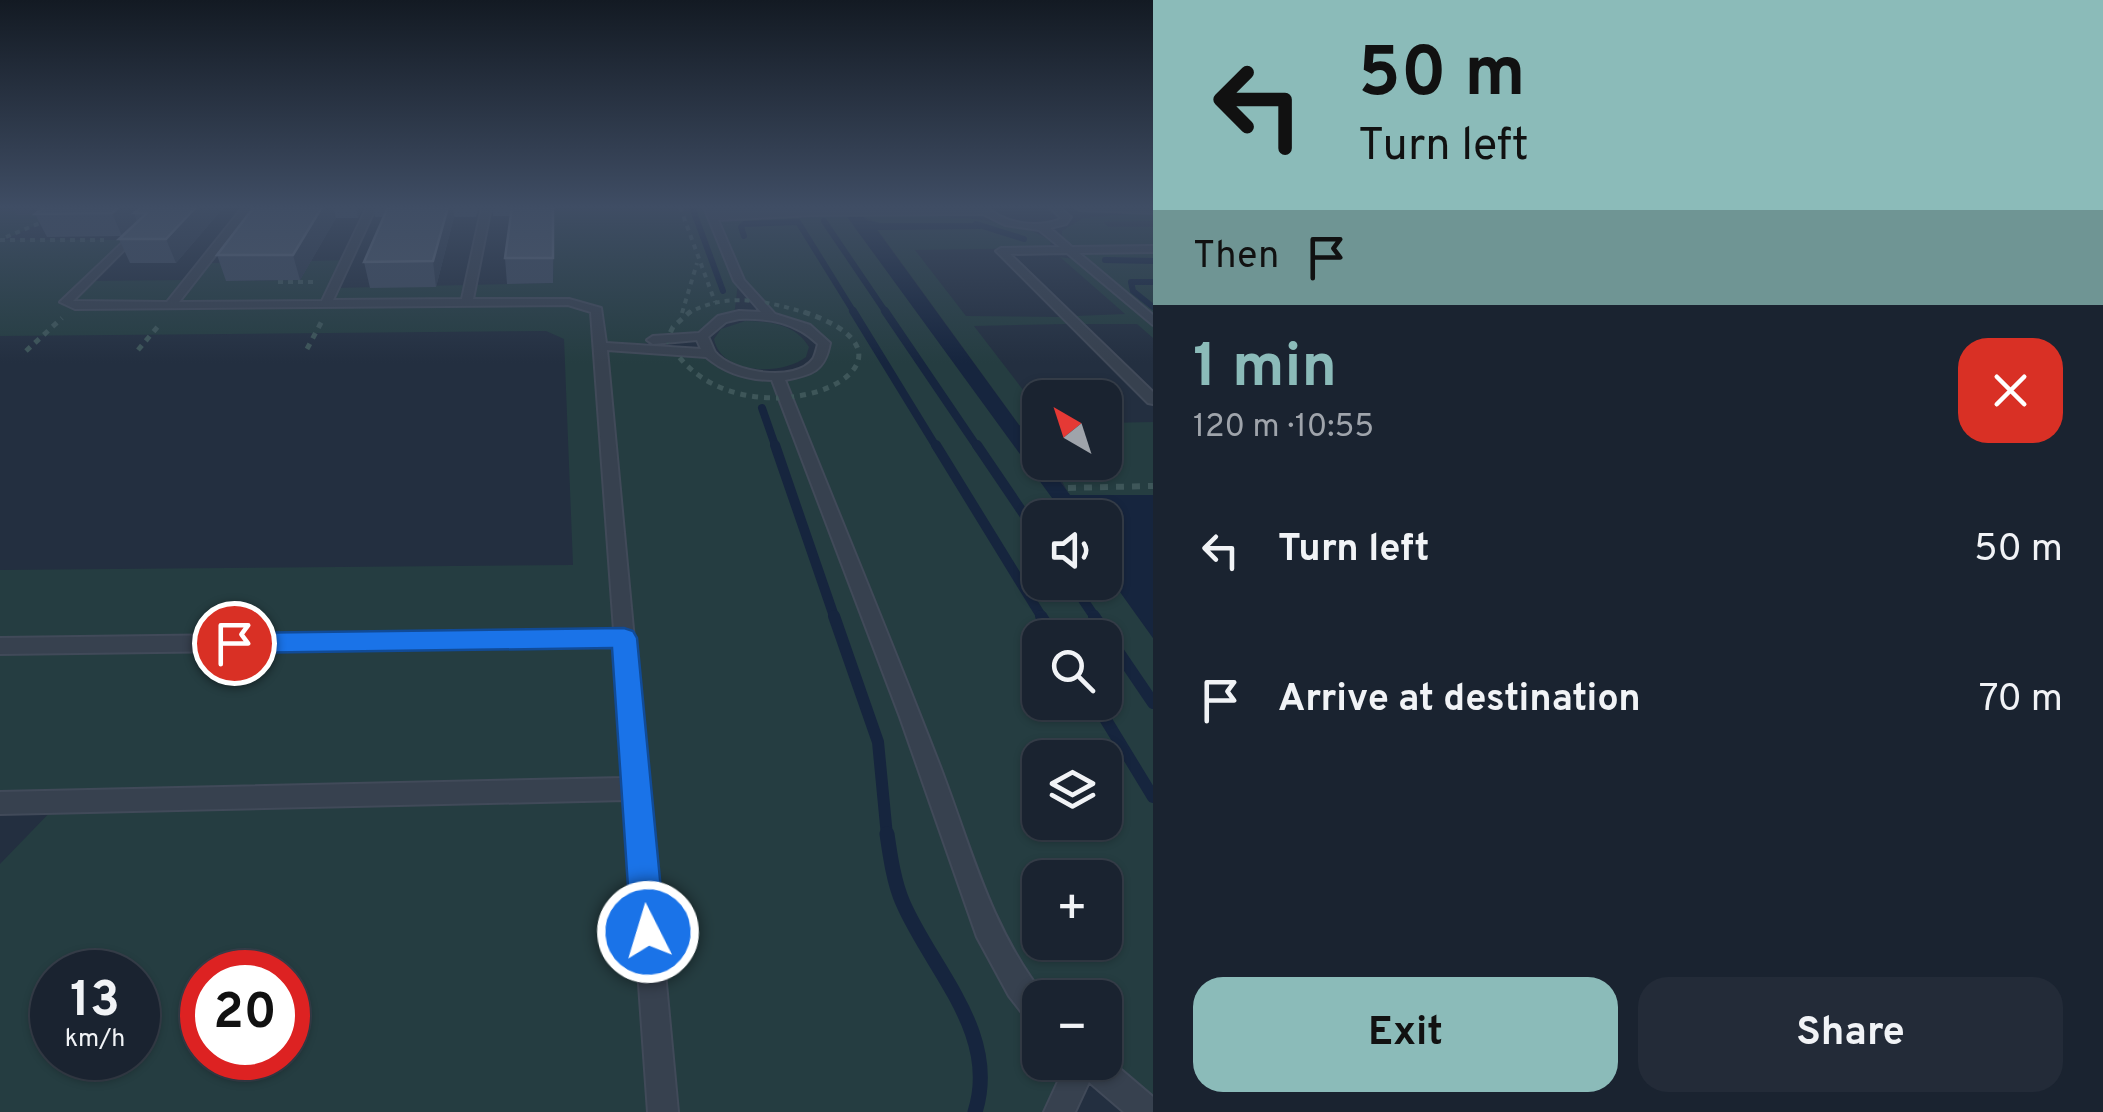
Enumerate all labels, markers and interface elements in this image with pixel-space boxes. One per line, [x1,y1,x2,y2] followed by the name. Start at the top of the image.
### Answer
[1358,32,1525,121] text: 50 m
[1193,40,1323,170] icon: left
[1358,119,1529,176] text: Turn left
[1299,230,1354,285] icon: arrive
[1193,233,1279,282] text: Then
[1193,332,1337,408] text: 1 min
[1958,338,2063,443] button: close
[1022,380,1122,480] north arrow
[1022,380,1122,1080] map controls
[1193,408,1374,448] text: 120 m · 10:55
[1022,500,1122,600] button: sound
[1193,523,1248,578] icon: left
[1278,526,1430,575] text: Turn left
[1974,526,2063,575] text: 50 m
[192,601,277,686] pin
[207,616,262,671] icon: arrive
[1022,620,1122,720] button: search
[1193,673,1248,728] icon: arrive
[1278,676,1641,725] text: Arrive at destination
[1979,676,2063,725] text: 70 m
[1022,740,1122,840] button: layers
[1022,860,1122,960] button: +
[596,880,700,984] position arrow
[180,950,310,1080] speed limit sign: 20
[70,971,120,1034] text: 13
[1193,977,1618,1092] button: Exit
[1638,977,2063,1092] button: Share
[1022,980,1122,1080] button: −
[65,1024,125,1056] text: km/h

